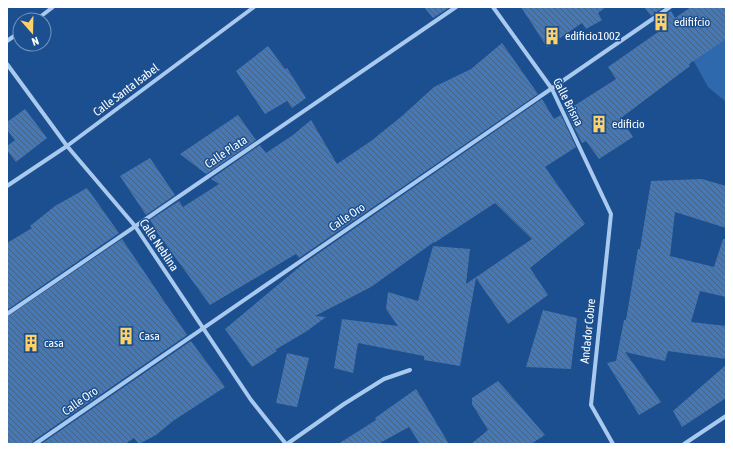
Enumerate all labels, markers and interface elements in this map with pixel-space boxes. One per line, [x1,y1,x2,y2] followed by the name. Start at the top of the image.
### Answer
[12,12,52,52] north arrow
[651,12,671,32] building icon: edififcio
[674,15,710,29] place label: edififcio
[542,26,562,46] building icon: edificio1002
[565,29,620,43] place label: edificio1002
[30,35,41,48] text: N
[90,60,162,119] street label: Calle Santa Isabel
[550,76,586,128] street label: Calle Brisna
[589,114,609,134] building icon: edificio
[612,117,645,131] place label: edificio
[202,133,250,171] street label: Calle Plata
[326,200,368,234] street label: Calle Oro
[136,216,182,274] street label: Calle Neblina
[578,298,598,364] street label: Andador Cobre
[116,326,136,346] building icon: Casa
[139,329,160,343] place label: Casa
[21,333,41,353] building icon: casa
[44,336,64,350] place label: casa
[59,383,101,418] street label: Calle Oro

